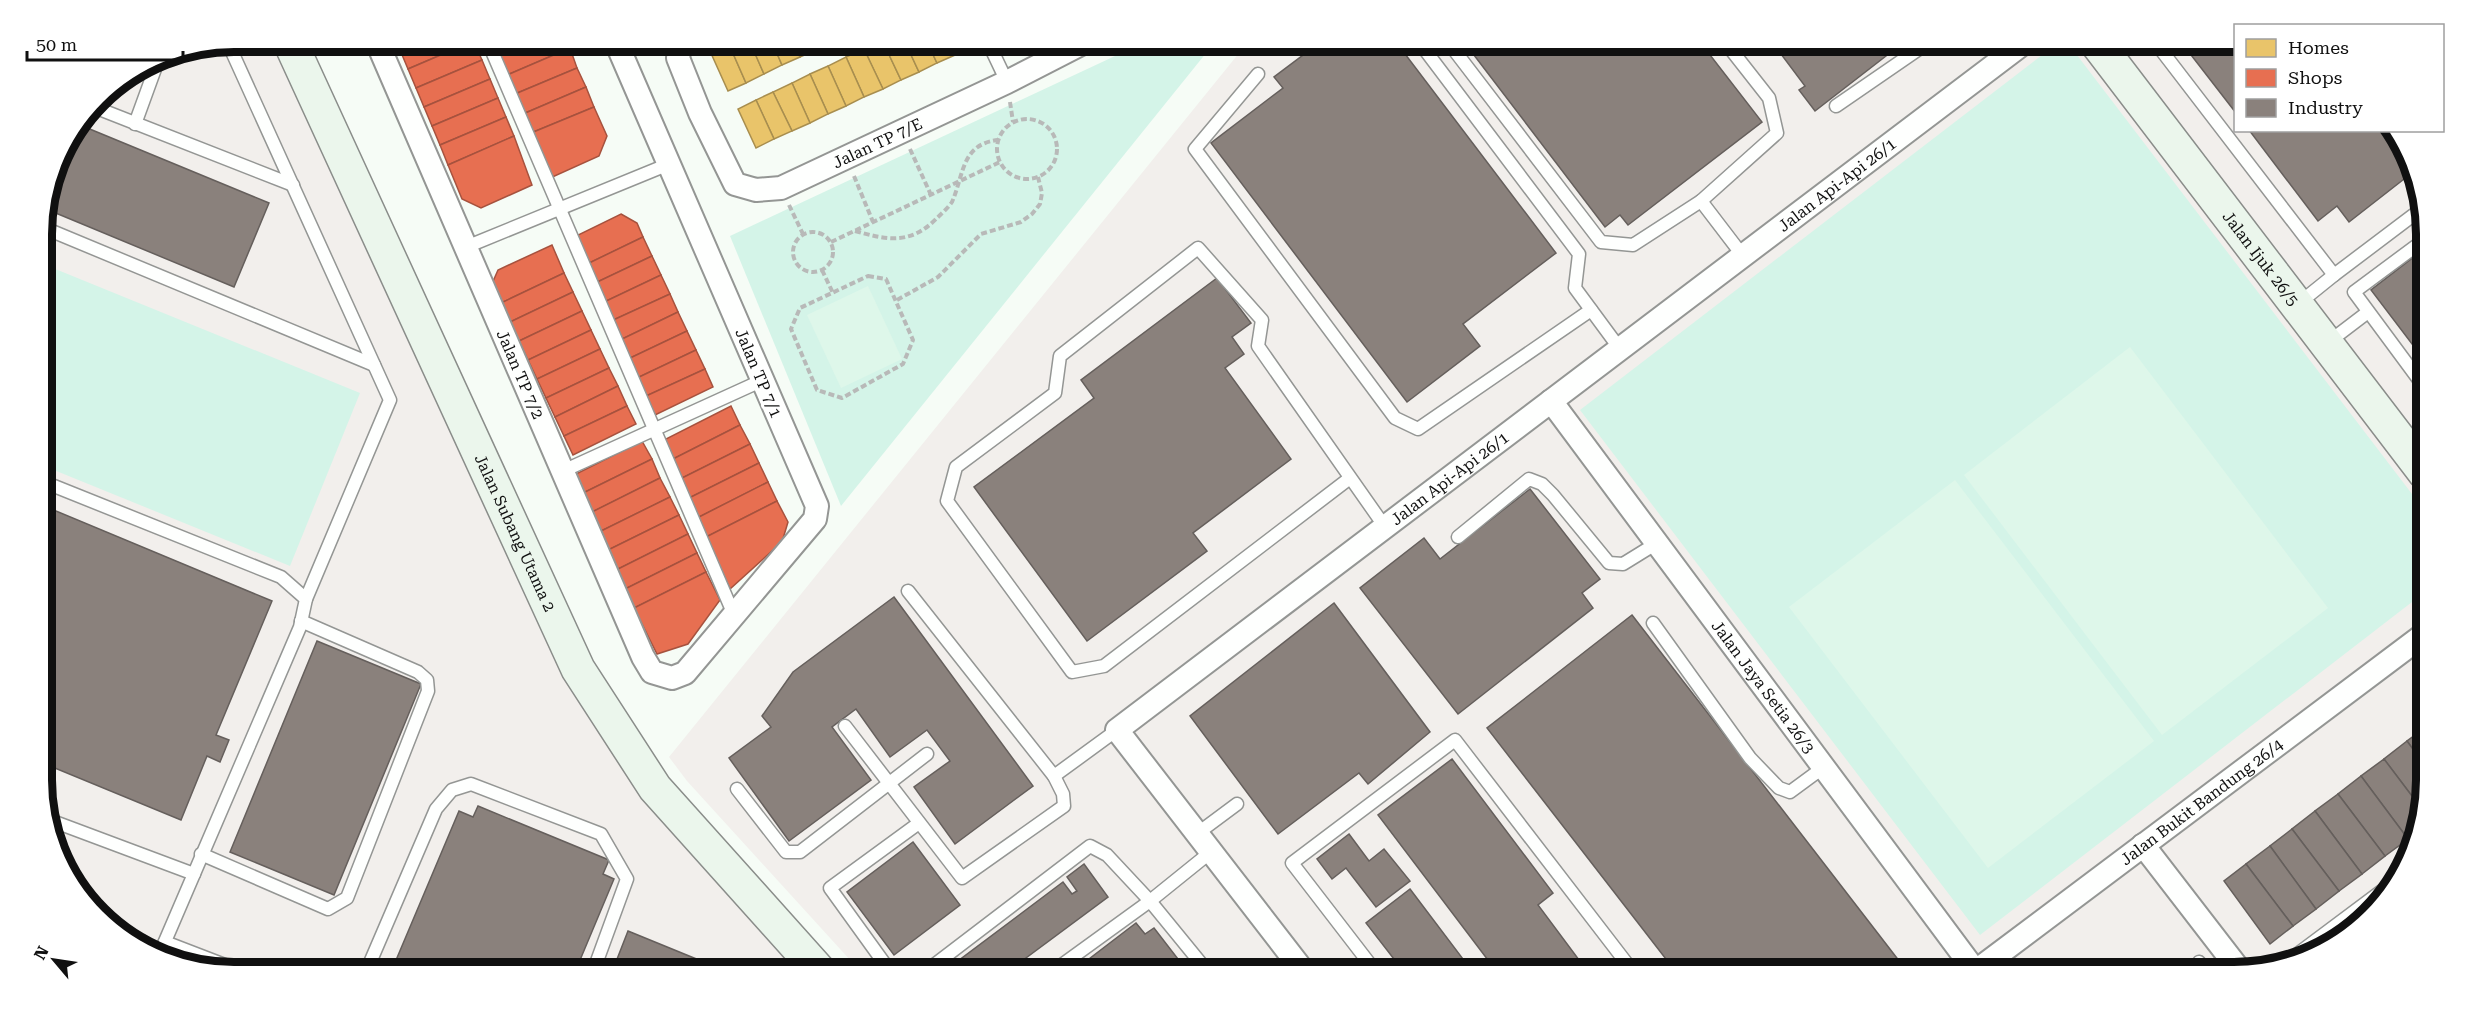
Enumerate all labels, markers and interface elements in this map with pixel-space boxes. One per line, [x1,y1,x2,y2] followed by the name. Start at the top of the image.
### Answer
[27,24,183,62] scale bar
[2234,24,2444,132] legend
[36,34,77,55] text: 50 m
[2288,37,2349,58] text: Homes
[2288,67,2342,88] text: Shops
[2288,97,2363,118] text: Industry
[830,114,925,172] street label: Jalan TP 7/E
[1774,134,1900,236] street label: Jalan Api-Api 26/1
[2219,207,2303,310] street label: Jalan Ijuk 26/5
[731,326,786,421] street label: Jalan TP 7/1
[493,327,548,422] street label: Jalan TP 7/2
[1387,428,1512,529] street label: Jalan Api-Api 26/1
[471,451,559,615] street label: Jalan Subang Utama 2
[1708,617,1819,757] street label: Jalan Jaya Setia 26/3
[2117,735,2287,869] street label: Jalan Bukit Bandung 26/4
[24,930,84,990] north arrow
[30,943,53,963] text: N

